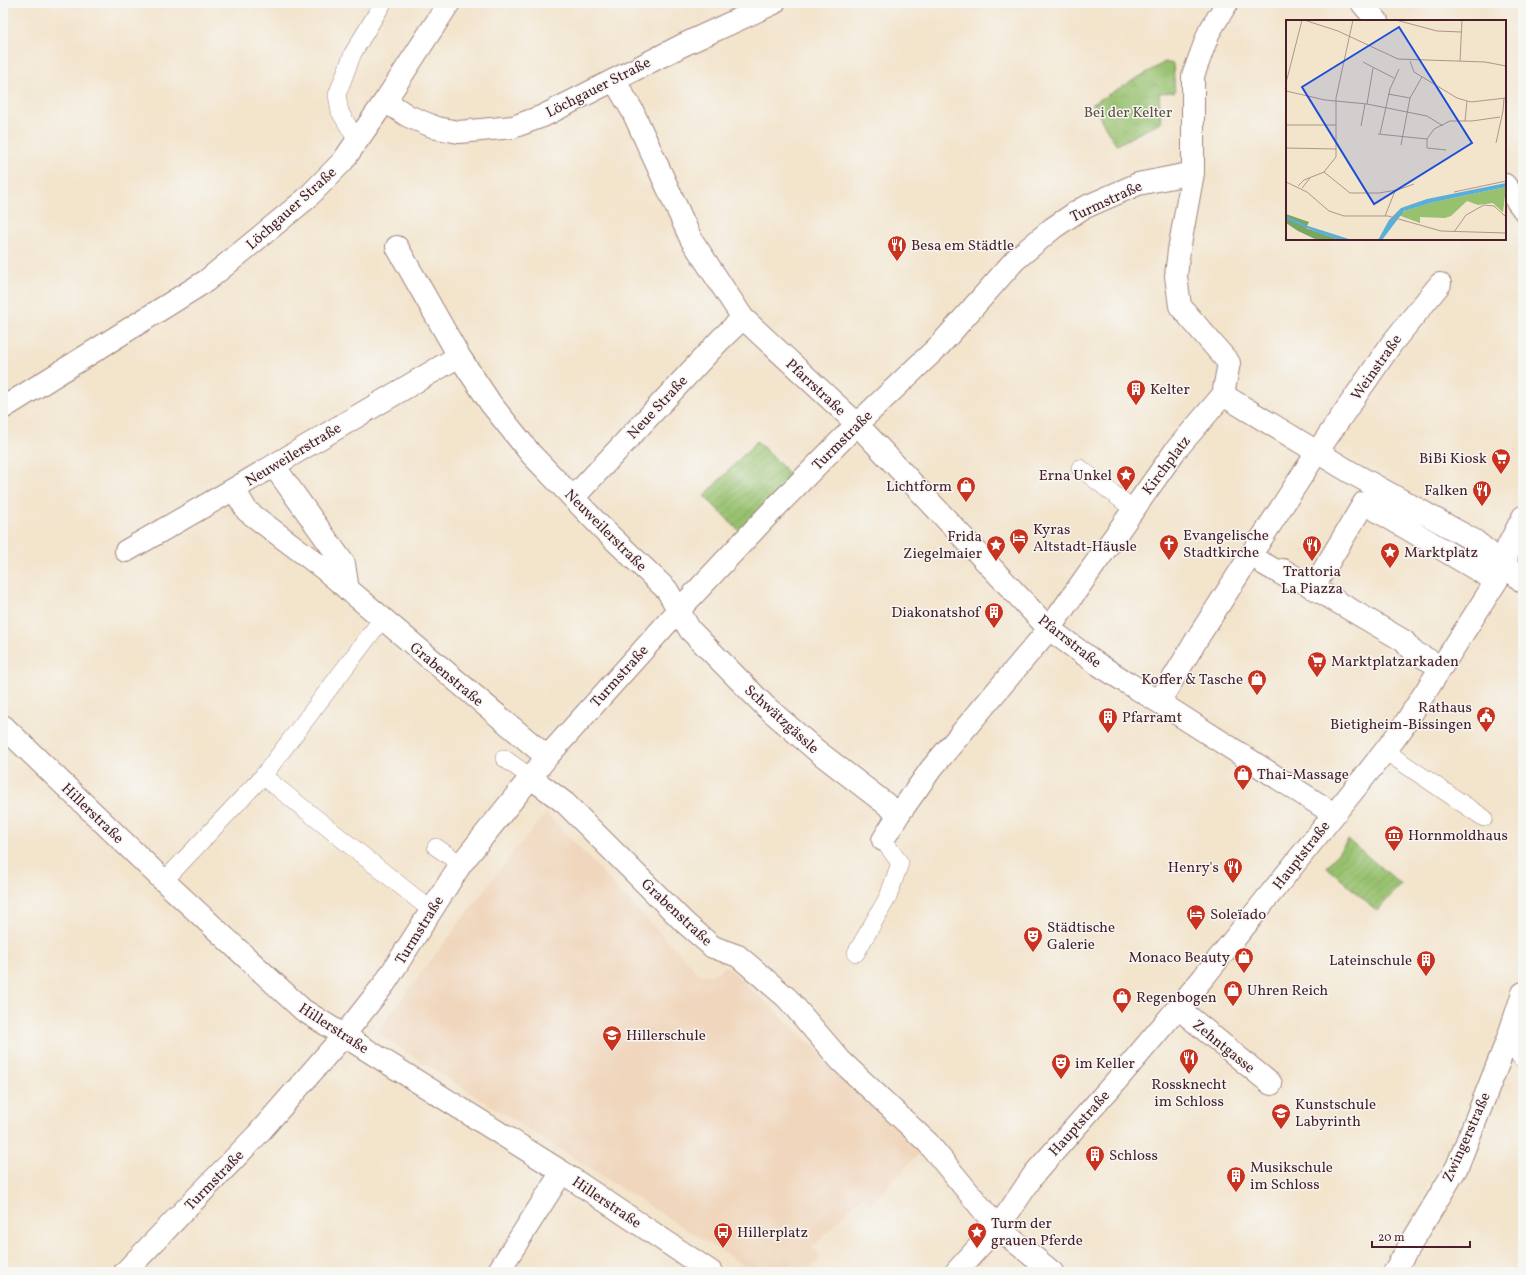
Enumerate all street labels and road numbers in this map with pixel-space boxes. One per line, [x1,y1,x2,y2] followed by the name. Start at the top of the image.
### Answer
[543,53,655,124] street label: Löchgauer Straße
[242,163,342,255] street label: Löchgauer Straße
[1067,176,1146,228] street label: Turmstraße
[1347,331,1408,405] street label: Weinstraße
[780,355,850,421] street label: Pfarrstraße
[623,372,693,445] street label: Neue Straße
[808,406,878,476] street label: Turmstraße
[242,418,346,492] street label: Neuweilerstraße
[1138,432,1196,500] street label: Kirchplatz
[559,485,651,577] street label: Neuweilerstraße
[1033,611,1105,674] street label: Pfarrstraße
[405,638,487,712] street label: Grabenstraße
[586,641,654,713] street label: Turmstraße
[739,681,823,759] street label: Schwätzgässle
[56,779,128,849] street label: Hillerstraße
[1268,817,1336,895] street label: Hauptstraße
[636,875,716,952] street label: Grabenstraße
[391,892,450,969] street label: Turmstraße
[294,999,372,1060] street label: Hillerstraße
[1187,1015,1259,1079] street label: Zehntgasse
[1045,1086,1116,1162] street label: Hauptstraße
[1438,1089,1497,1186] street label: Zwingerstraße
[181,1146,250,1216] street label: Turmstraße
[567,1172,645,1234] street label: Hillerstraße

